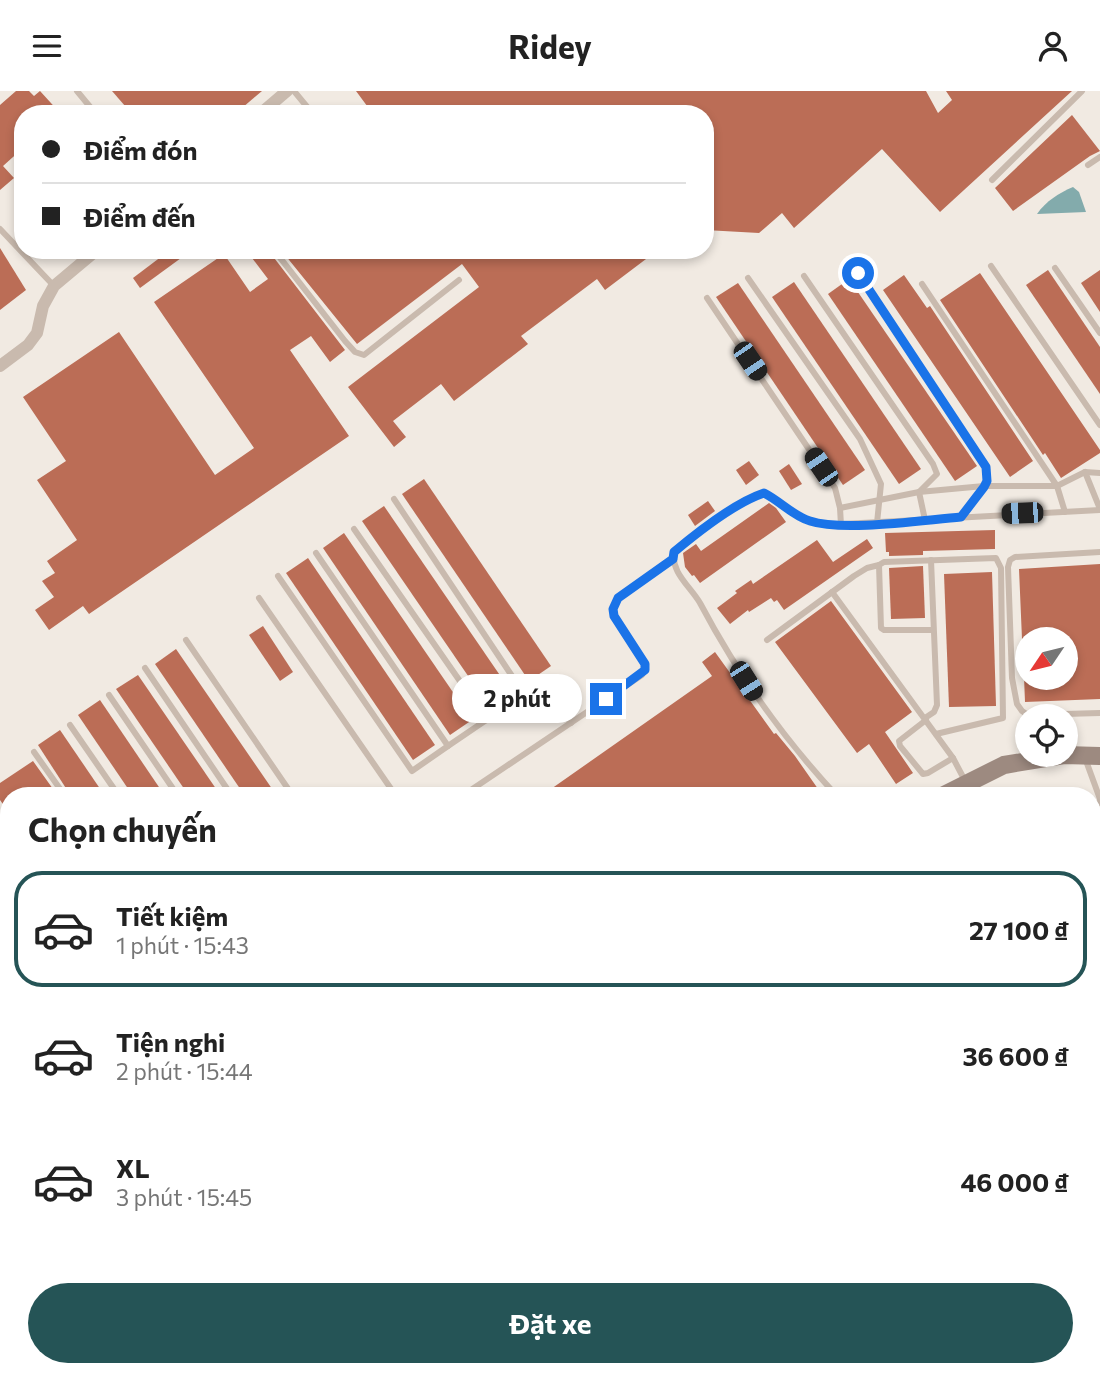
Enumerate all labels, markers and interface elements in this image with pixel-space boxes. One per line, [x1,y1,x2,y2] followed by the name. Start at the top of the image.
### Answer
[508,26,592,66] text: Ridey
[28,27,66,65] icon: menu
[1034,27,1072,65] icon: person
[84,134,197,165] text: Điểm đón
[84,201,196,232] text: Điểm đến
[842,257,874,289] route start
[730,338,771,384] car
[801,444,842,490] car
[1001,502,1044,524] car
[1015,627,1078,689] north arrow
[1015,627,1078,767] map controls
[726,658,767,704] car
[452,675,582,723] callout: 2 phút
[590,683,622,715] route end
[483,684,551,712] text: 2 phút
[1015,704,1078,767] button: locate
[28,809,217,849] text: Chọn chuyến
[32,898,95,961] icon: car
[116,900,228,931] text: Tiết kiệm
[969,914,1069,945] text: 27 100 ₫
[116,931,249,959] text: 1 phút · 15:43
[32,1024,95,1087] icon: car
[116,1026,225,1057] text: Tiện nghi
[962,1040,1069,1071] text: 36 600 ₫
[116,1057,253,1085] text: 2 phút · 15:44
[32,1150,95,1213] icon: car
[116,1152,150,1183] text: XL
[960,1166,1069,1197] text: 46 000 ₫
[116,1183,252,1211] text: 3 phút · 15:45
[28,1283,1073,1363] button: Đặt xe

